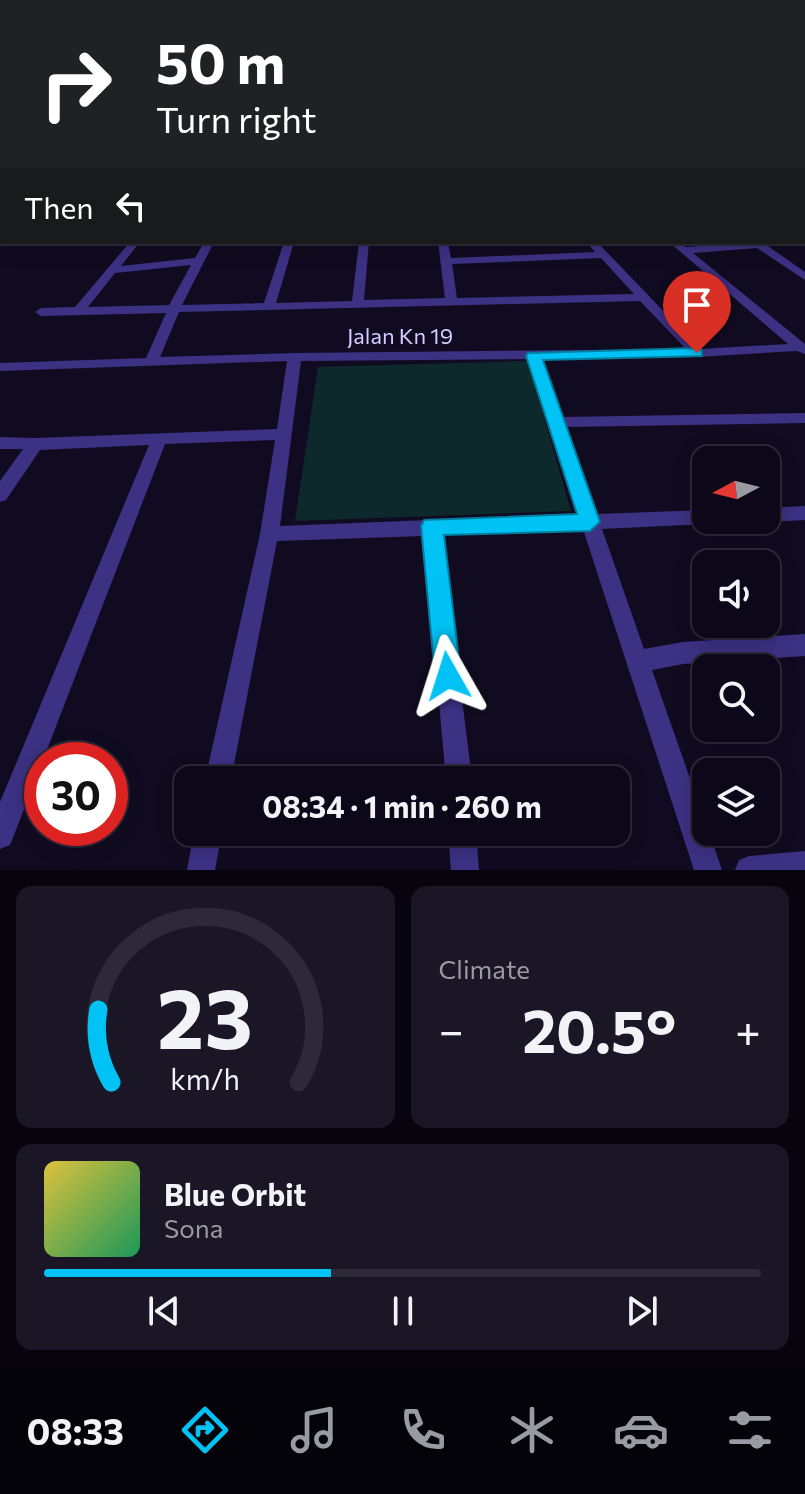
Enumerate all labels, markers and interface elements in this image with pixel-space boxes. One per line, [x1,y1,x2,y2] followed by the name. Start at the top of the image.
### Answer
[156,27,285,96] text: 50 m
[24,32,128,136] icon: right
[156,96,317,140] text: Turn right
[109,184,153,228] icon: left
[24,188,93,225] text: Then
[663,271,731,353] pin
[675,283,719,327] icon: arrive
[347,322,453,349] street label: Jalan Kn 19
[692,446,780,534] north arrow
[692,446,780,846] map controls
[692,550,780,638] button: sound
[406,634,490,718] position arrow
[692,654,780,742] button: search
[24,742,128,846] speed limit sign: 30
[692,758,780,846] button: layers
[262,787,542,824] text: 08:34 · 1 min · 260 m
[439,953,530,984] text: Climate
[157,964,253,1066] text: 23
[522,992,676,1065] text: 20.5°
[439,1002,464,1056] text: −
[735,1002,761,1056] text: +
[170,1061,240,1096] text: km/h
[164,1175,306,1212] text: Blue Orbit
[164,1212,223,1243] text: Sona
[142,1289,186,1333] icon: previous
[381,1289,425,1333] icon: pause
[620,1289,664,1333] icon: next
[177,1402,233,1458] icon: directions
[286,1402,342,1458] icon: music
[395,1402,451,1458] icon: phone
[504,1402,560,1458] icon: climate
[613,1402,669,1458] icon: car
[722,1402,778,1458] icon: filters
[27,1408,124,1452] text: 08:33

